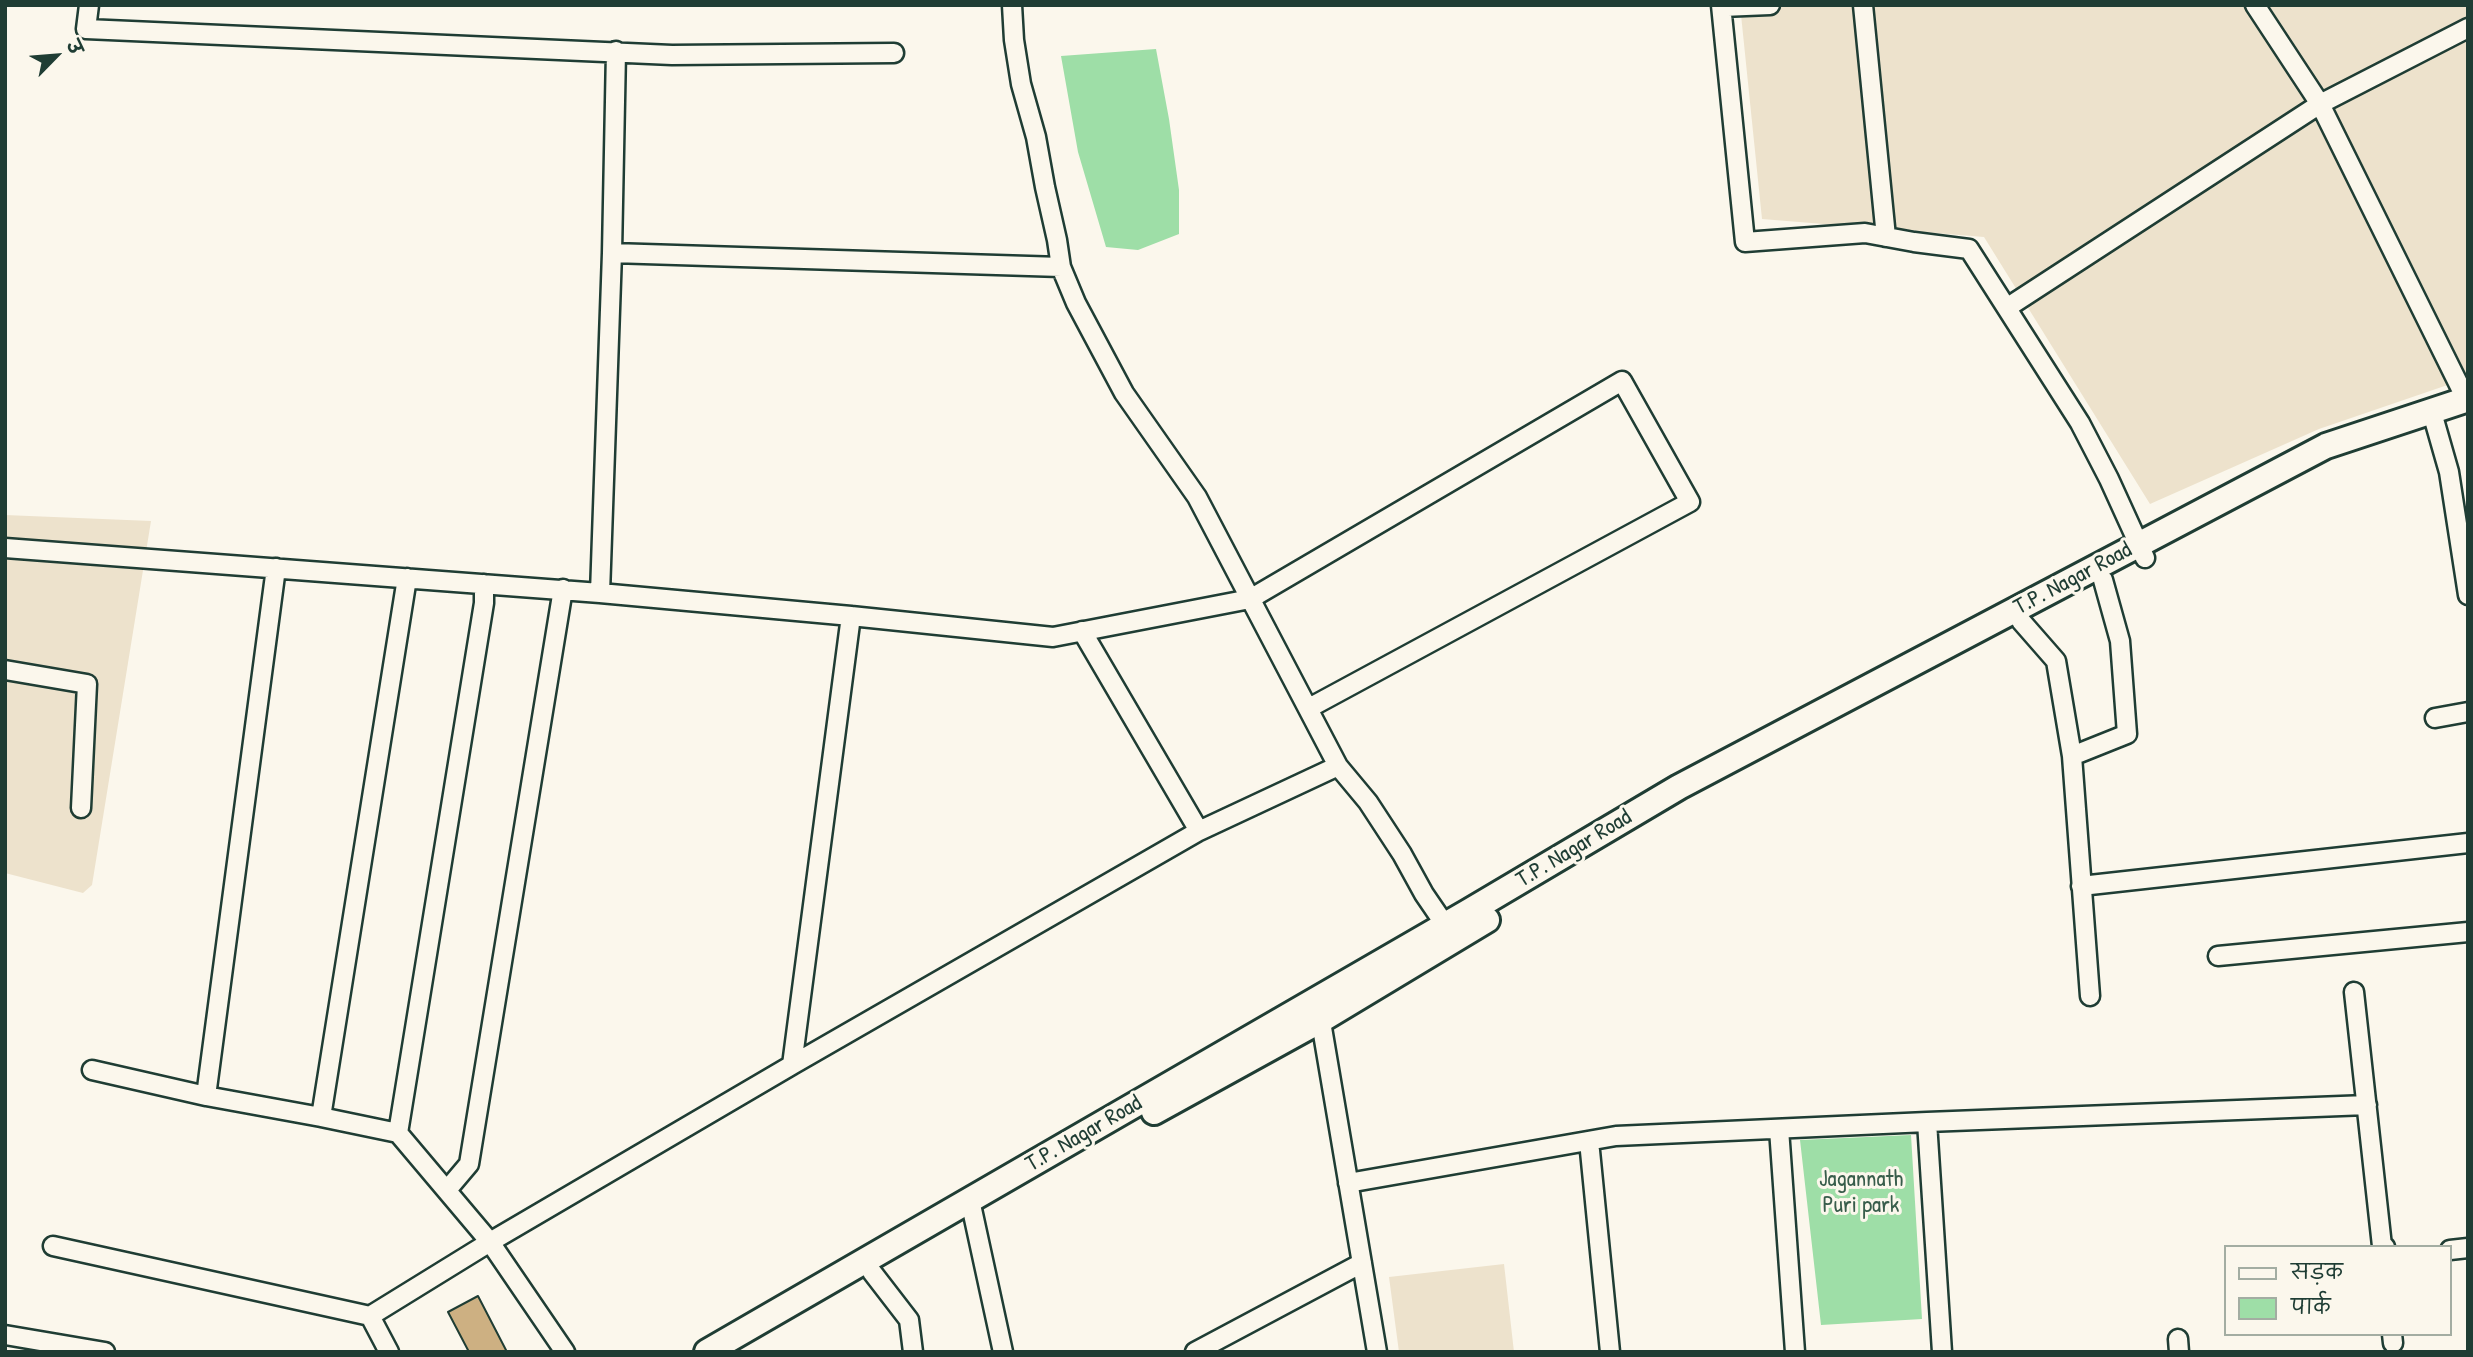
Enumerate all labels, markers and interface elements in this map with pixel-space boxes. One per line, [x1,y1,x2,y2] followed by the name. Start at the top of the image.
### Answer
[21,21,91,91] north arrow
[61,36,89,58] text: उ
[2009,536,2137,622] street label: T.P. Nagar Road
[1511,804,1637,894] street label: T.P. Nagar Road
[1021,1090,1147,1178] street label: T.P. Nagar Road
[1819,1166,1903,1220] park label: Jagannath Puri park
[2224,1245,2452,1336] legend
[2291,1257,2343,1286] text: सड़क
[2291,1292,2331,1321] text: पार्क

